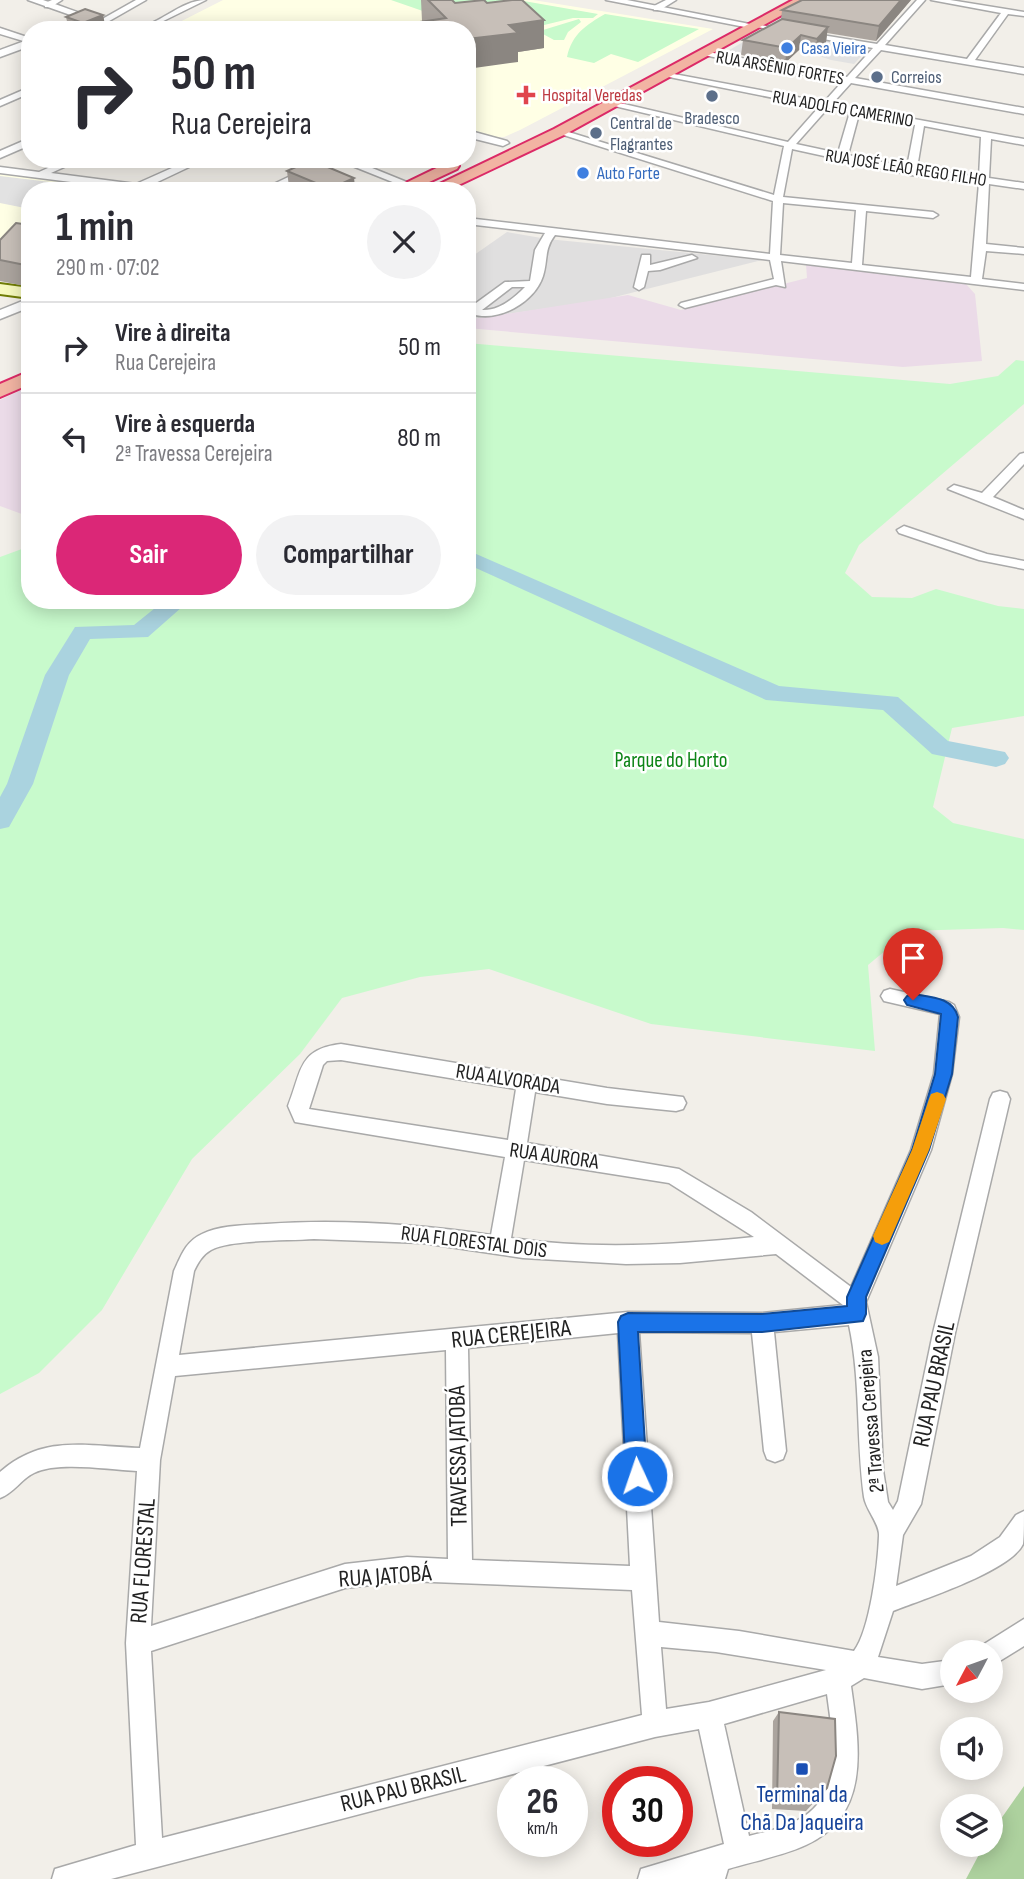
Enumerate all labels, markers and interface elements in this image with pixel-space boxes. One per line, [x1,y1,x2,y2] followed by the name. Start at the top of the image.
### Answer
[801,38,866,59] place label: Casa Vieira
[779,40,795,56] marker: Casa Vieira
[171,45,256,104] text: 50 m
[714,46,846,90] street label: RUA ARSÊNIO FORTES
[56,49,147,140] icon: right
[891,67,942,88] place label: Correios
[869,69,885,85] marker: Correios
[516,85,536,105] marker: Hospital Veredas
[542,85,642,106] place label: Hospital Veredas
[771,86,915,132] street label: RUA ADOLFO CAMERINO
[704,88,720,104] marker: Bradesco
[171,105,312,144] text: Rua Cerejeira
[684,108,740,129] place label: Bradesco
[610,113,673,155] place label: Central de Flagrantes
[588,125,604,141] marker: Central de Flagrantes
[824,145,988,191] street label: RUA JOSÉ LEÃO REGO FILHO
[596,163,660,184] place label: Auto Forte
[575,165,591,181] marker: Auto Forte
[56,202,134,253] text: 1 min
[367,205,441,279] button: close
[56,254,160,282] text: 290 m · 07:02
[115,318,231,349] text: Vire à direita
[56,329,94,367] icon: right
[398,332,441,363] text: 50 m
[115,349,216,377] text: Rua Cerejeira
[115,409,255,440] text: Vire à esquerda
[56,420,94,458] icon: left
[397,423,441,454] text: 80 m
[115,440,273,468] text: 2ª Travessa Cerejeira
[56,515,242,595] button: Sair
[256,515,441,595] button: Compartilhar
[614,748,728,773] park label: Parque do Horto
[883,928,943,1000] pin
[894,939,932,977] icon: arrive
[454,1058,563,1100] street label: RUA ALVORADA
[508,1137,601,1175] street label: RUA AURORA
[399,1221,549,1263] street label: RUA FLORESTAL DOIS
[450,1313,573,1355] street label: RUA CEREJEIRA
[907,1318,962,1450] street label: RUA PAU BRASIL
[852,1348,890,1494] street label: 2ª Travessa Cerejeira
[442,1384,474,1527] street label: TRAVESSA JATOBÁ
[600,1439,674,1513] position arrow
[124,1497,162,1625] street label: RUA FLORESTAL
[338,1558,433,1594] street label: RUA JATOBÁ
[940,1640,1003,1703] north arrow
[940,1640,1003,1857] map controls
[940,1717,1003,1780] button: sound
[337,1759,469,1819] street label: RUA PAU BRASIL
[794,1761,810,1777] marker: Terminal da Chã Da Jaqueira
[602,1766,693,1857] speed limit sign: 30
[740,1780,864,1837] place label: Terminal da Chã Da Jaqueira
[527,1781,558,1824] text: 26
[940,1794,1003,1857] button: layers
[527,1818,558,1839] text: km/h

